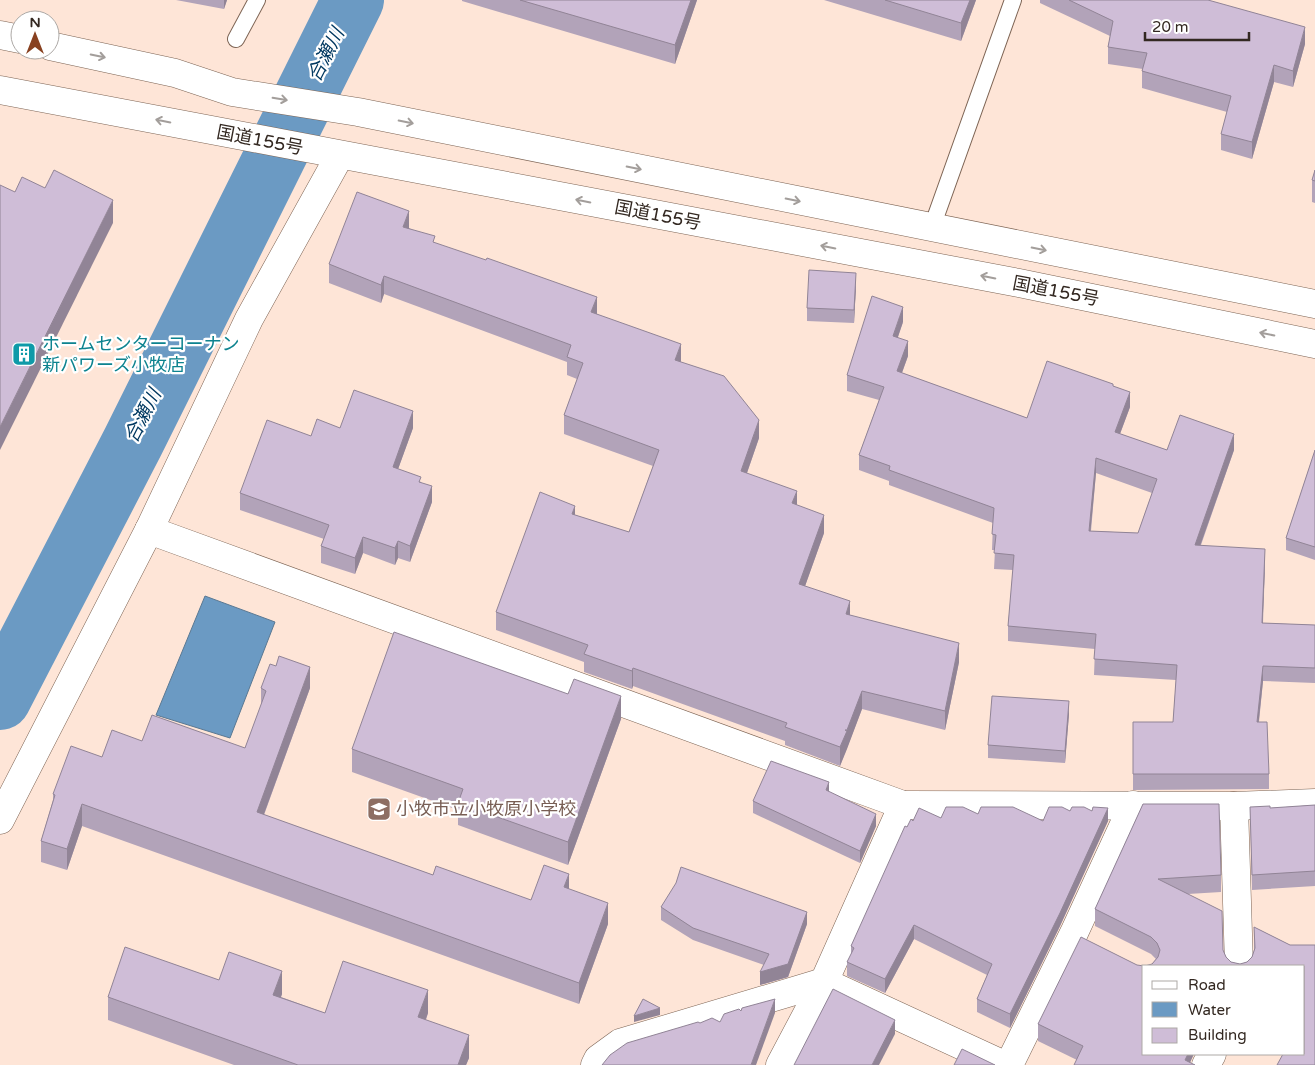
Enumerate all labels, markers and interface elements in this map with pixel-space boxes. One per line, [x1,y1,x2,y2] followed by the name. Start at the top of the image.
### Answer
[10,10,60,60] north arrow
[1145,10,1249,42] scale bar
[29,14,41,31] text: N
[1152,18,1189,36] text: 20 m
[303,23,350,85] water label: 合瀬川
[89,52,105,61] one-way arrow
[271,95,287,105] one-way arrow
[155,116,171,125] one-way arrow
[398,118,414,127] one-way arrow
[215,121,305,159] street label: 国道155号
[626,163,642,173] one-way arrow
[575,195,591,205] one-way arrow
[785,195,801,205] one-way arrow
[613,196,703,234] street label: 国道155号
[821,242,837,251] one-way arrow
[1030,244,1046,254] one-way arrow
[980,272,996,281] one-way arrow
[1011,272,1101,310] street label: 国道155号
[1260,329,1276,338] one-way arrow
[42,333,239,376] place label: ホームセンターコーナン 新パワーズ小牧店
[11,341,37,367] building icon: ホームセンターコーナン 新パワーズ小牧店
[120,384,167,446] water label: 合瀬川
[366,796,392,822] school or university icon: 小牧市立小牧原小学校
[396,798,576,820] place label: 小牧市立小牧原小学校
[1142,965,1305,1055] legend
[1188,976,1226,994] text: Road
[1188,1001,1231,1019] text: Water
[1188,1026,1247,1044] text: Building

